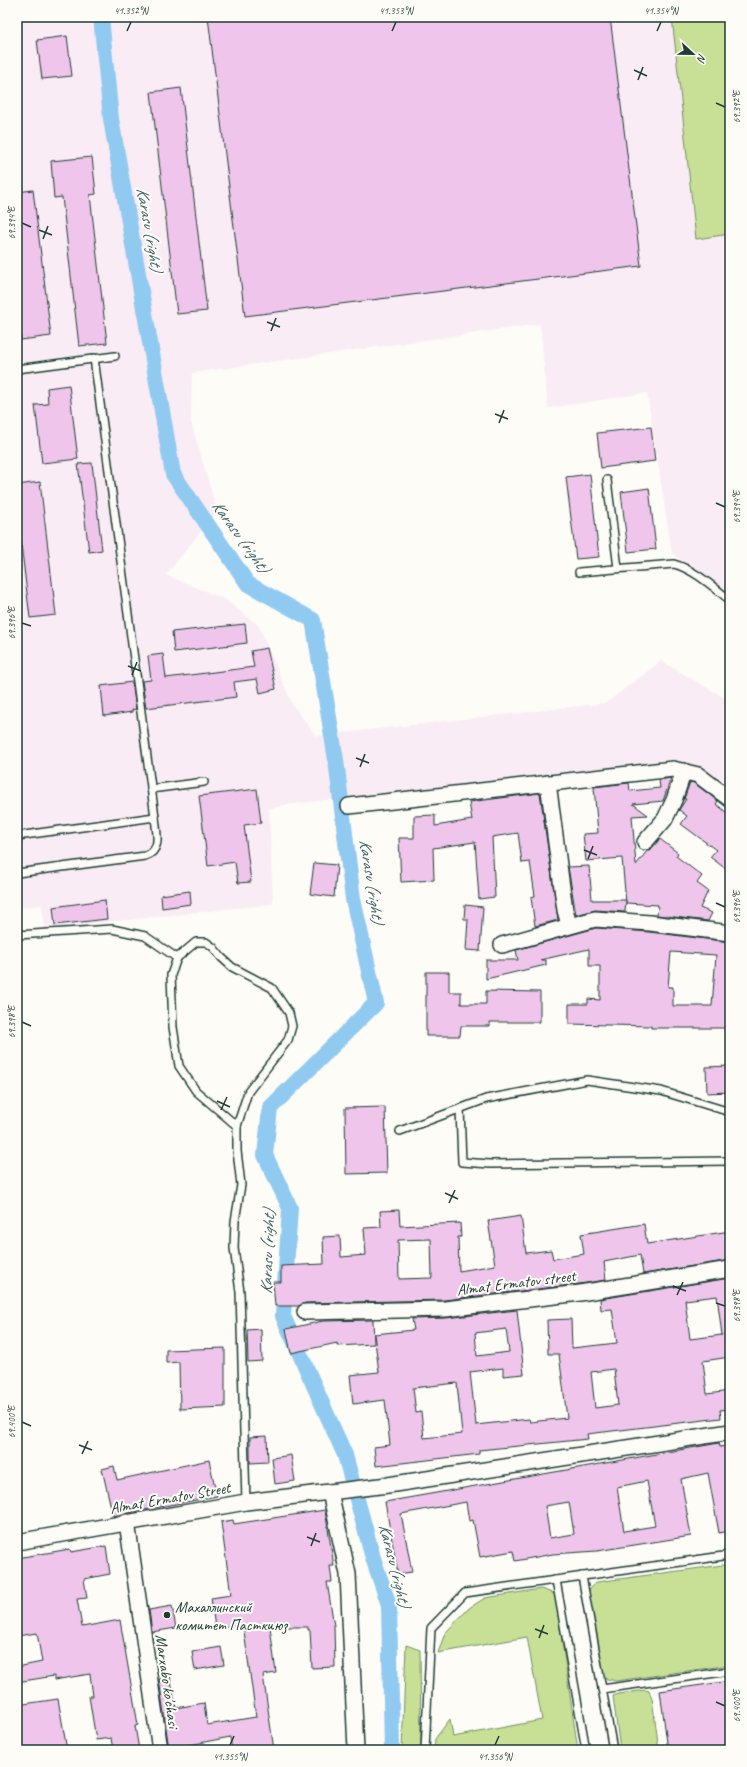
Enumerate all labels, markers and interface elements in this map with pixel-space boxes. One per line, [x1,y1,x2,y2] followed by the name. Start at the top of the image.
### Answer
[114,4,150,17] text: 41.352°N
[379,4,415,17] text: 41.353°N
[644,4,680,17] text: 41.354°N
[673,34,713,74] north arrow
[694,52,710,66] text: N
[730,89,743,123] text: 69.392°E
[132,186,168,276] water label: Karasu (right)
[5,205,18,239] text: 69.394°E
[730,489,743,523] text: 69.394°E
[207,496,276,579] water label: Karasu (right)
[5,605,18,639] text: 69.396°E
[355,838,389,928] water label: Karasu (right)
[730,889,743,923] text: 69.396°E
[5,1004,18,1038] text: 69.398°E
[256,1206,280,1295] water label: Karasu (right)
[456,1266,578,1300] street label: Almat Ermatov street
[730,1288,743,1322] text: 69.398°E
[5,1404,18,1438] text: 69.400°E
[108,1477,234,1518] street label: Almat Ermatov Street
[374,1522,416,1612] water label: Karasu (right)
[175,1597,288,1635] place label: Махаллинский комитет Пасткиюз
[162,1610,172,1620] marker: Махаллинский комитет Пасткиюз
[151,1633,184,1731] street label: Marxabo ko'chasi
[730,1688,743,1722] text: 69.400°E
[213,1750,249,1763] text: 41.355°N
[478,1750,514,1763] text: 41.356°N

